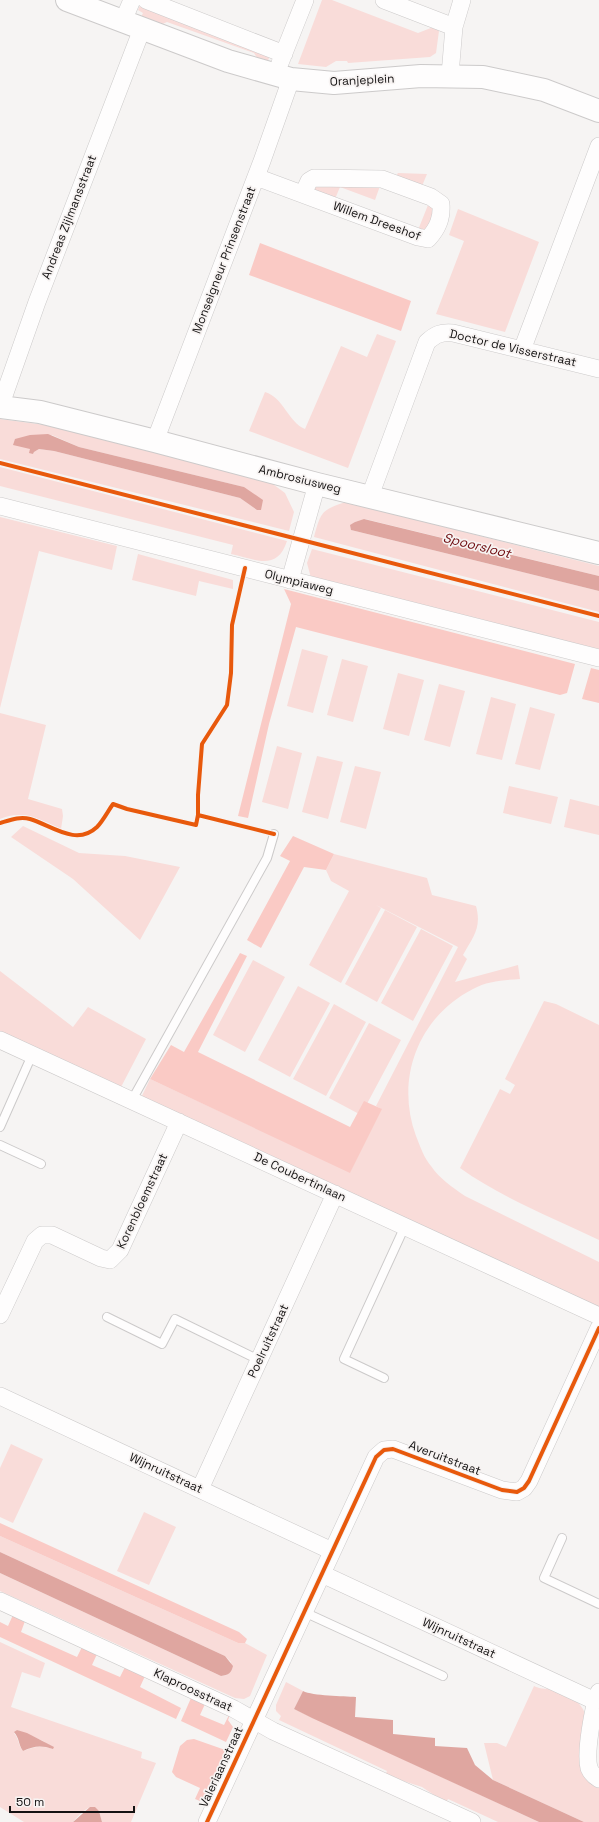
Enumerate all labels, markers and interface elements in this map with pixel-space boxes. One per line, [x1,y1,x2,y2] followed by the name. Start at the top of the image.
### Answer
[329,70,395,90] street label: Oranjeplein
[38,153,100,281] street label: Andreas Zijlmansstraat
[189,184,259,336] street label: Monseigneur Prinsenstraat
[331,198,423,244] street label: Willem Dreeshof
[448,326,578,370] street label: Doctor de Visserstraat
[257,461,343,497] street label: Ambrosiusweg
[441,529,513,562] water label: Spoorsloot
[263,566,335,598] street label: Olympiaweg
[251,1149,349,1205] street label: De Coubertinlaan
[113,1151,171,1251] street label: Korenbloemstraat
[244,1301,292,1381] street label: Poelruitstraat
[407,1437,483,1479] street label: Averuitstraat
[127,1449,205,1497] street label: Wijnruitstraat
[420,1614,498,1662] street label: Wijnruitstraat
[151,1665,235,1715] street label: Klaproosstraat
[195,1724,247,1810] street label: Valeriaanstraat
[10,1788,134,1814] scale bar
[16,1794,44,1810] text: 50 m

